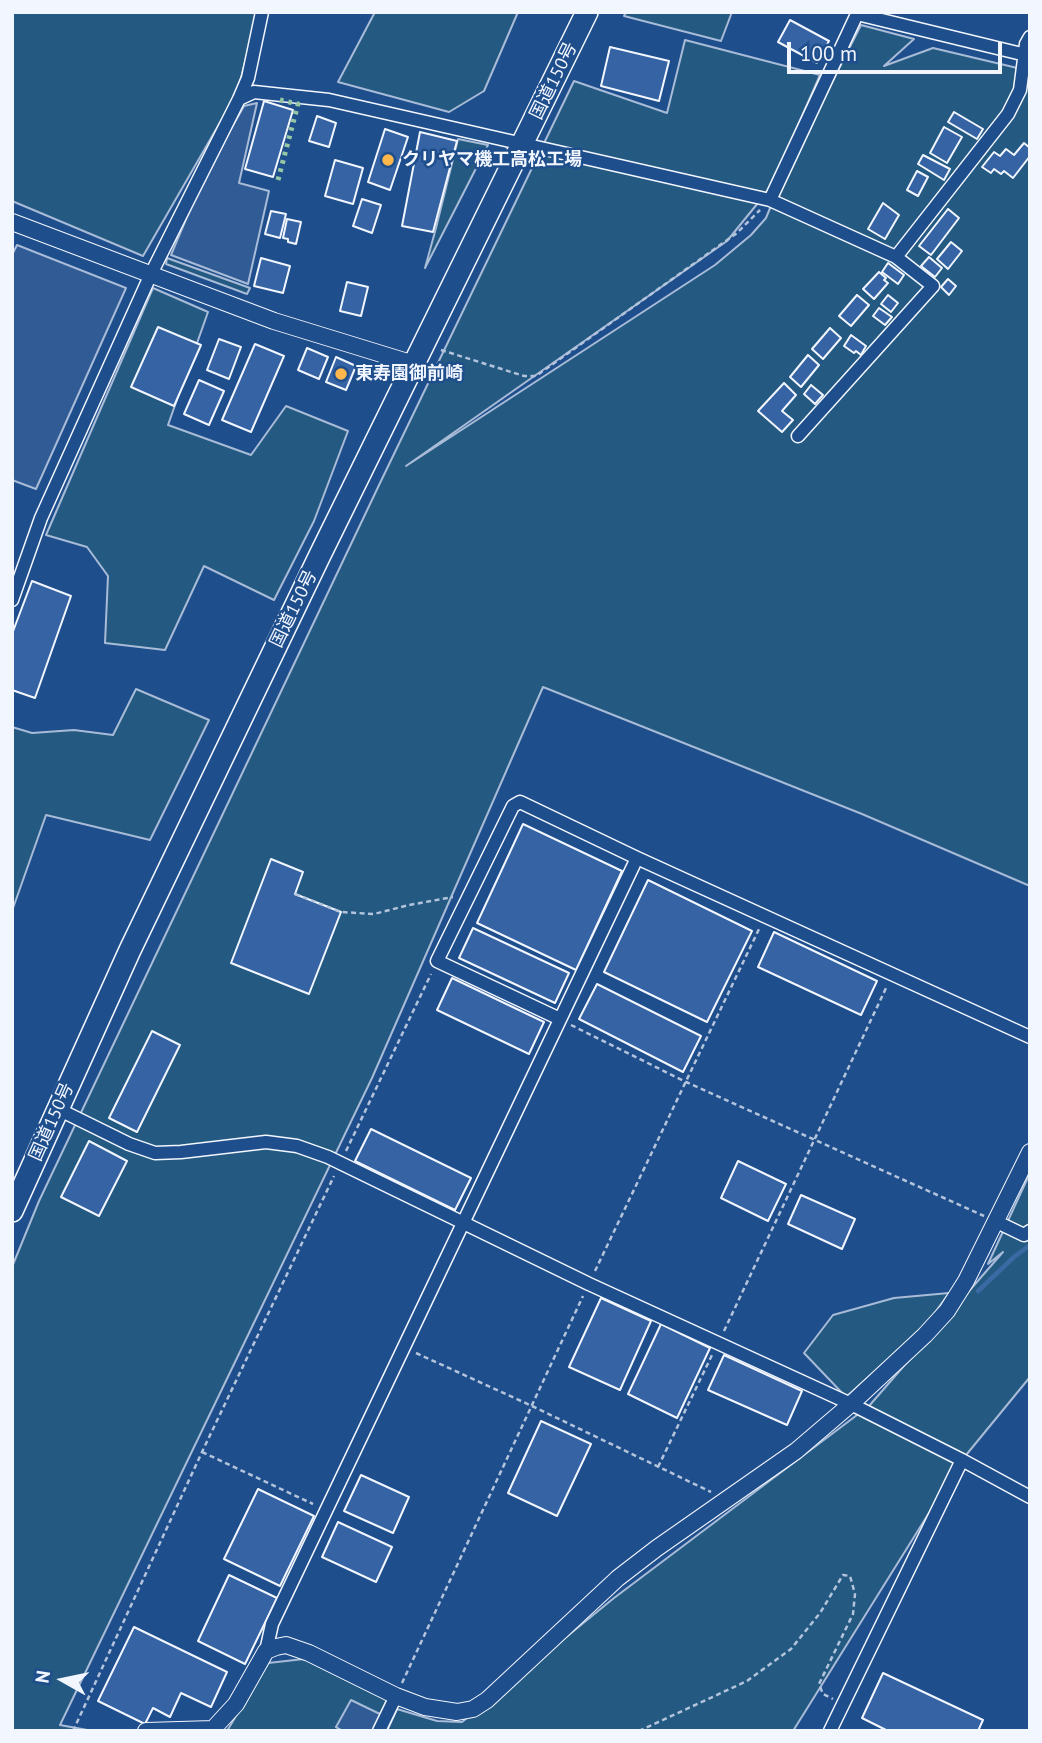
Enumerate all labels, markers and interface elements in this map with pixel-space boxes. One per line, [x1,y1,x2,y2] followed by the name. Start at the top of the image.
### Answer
[790,28,1005,72] scale bar
[526,39,582,123] street label: 国道150号
[800,40,857,67] text: 100 m
[402,149,582,171] place label: クリヤマ機工高松工場
[380,152,396,168] marker: クリヤマ機工高松工場
[355,363,463,385] place label: 東寿園御前崎
[333,366,349,382] marker: 東寿園御前崎
[266,567,322,651] street label: 国道150号
[25,1079,79,1165] street label: 国道150号
[28,1645,98,1715] north arrow
[29,1669,55,1685] text: N

